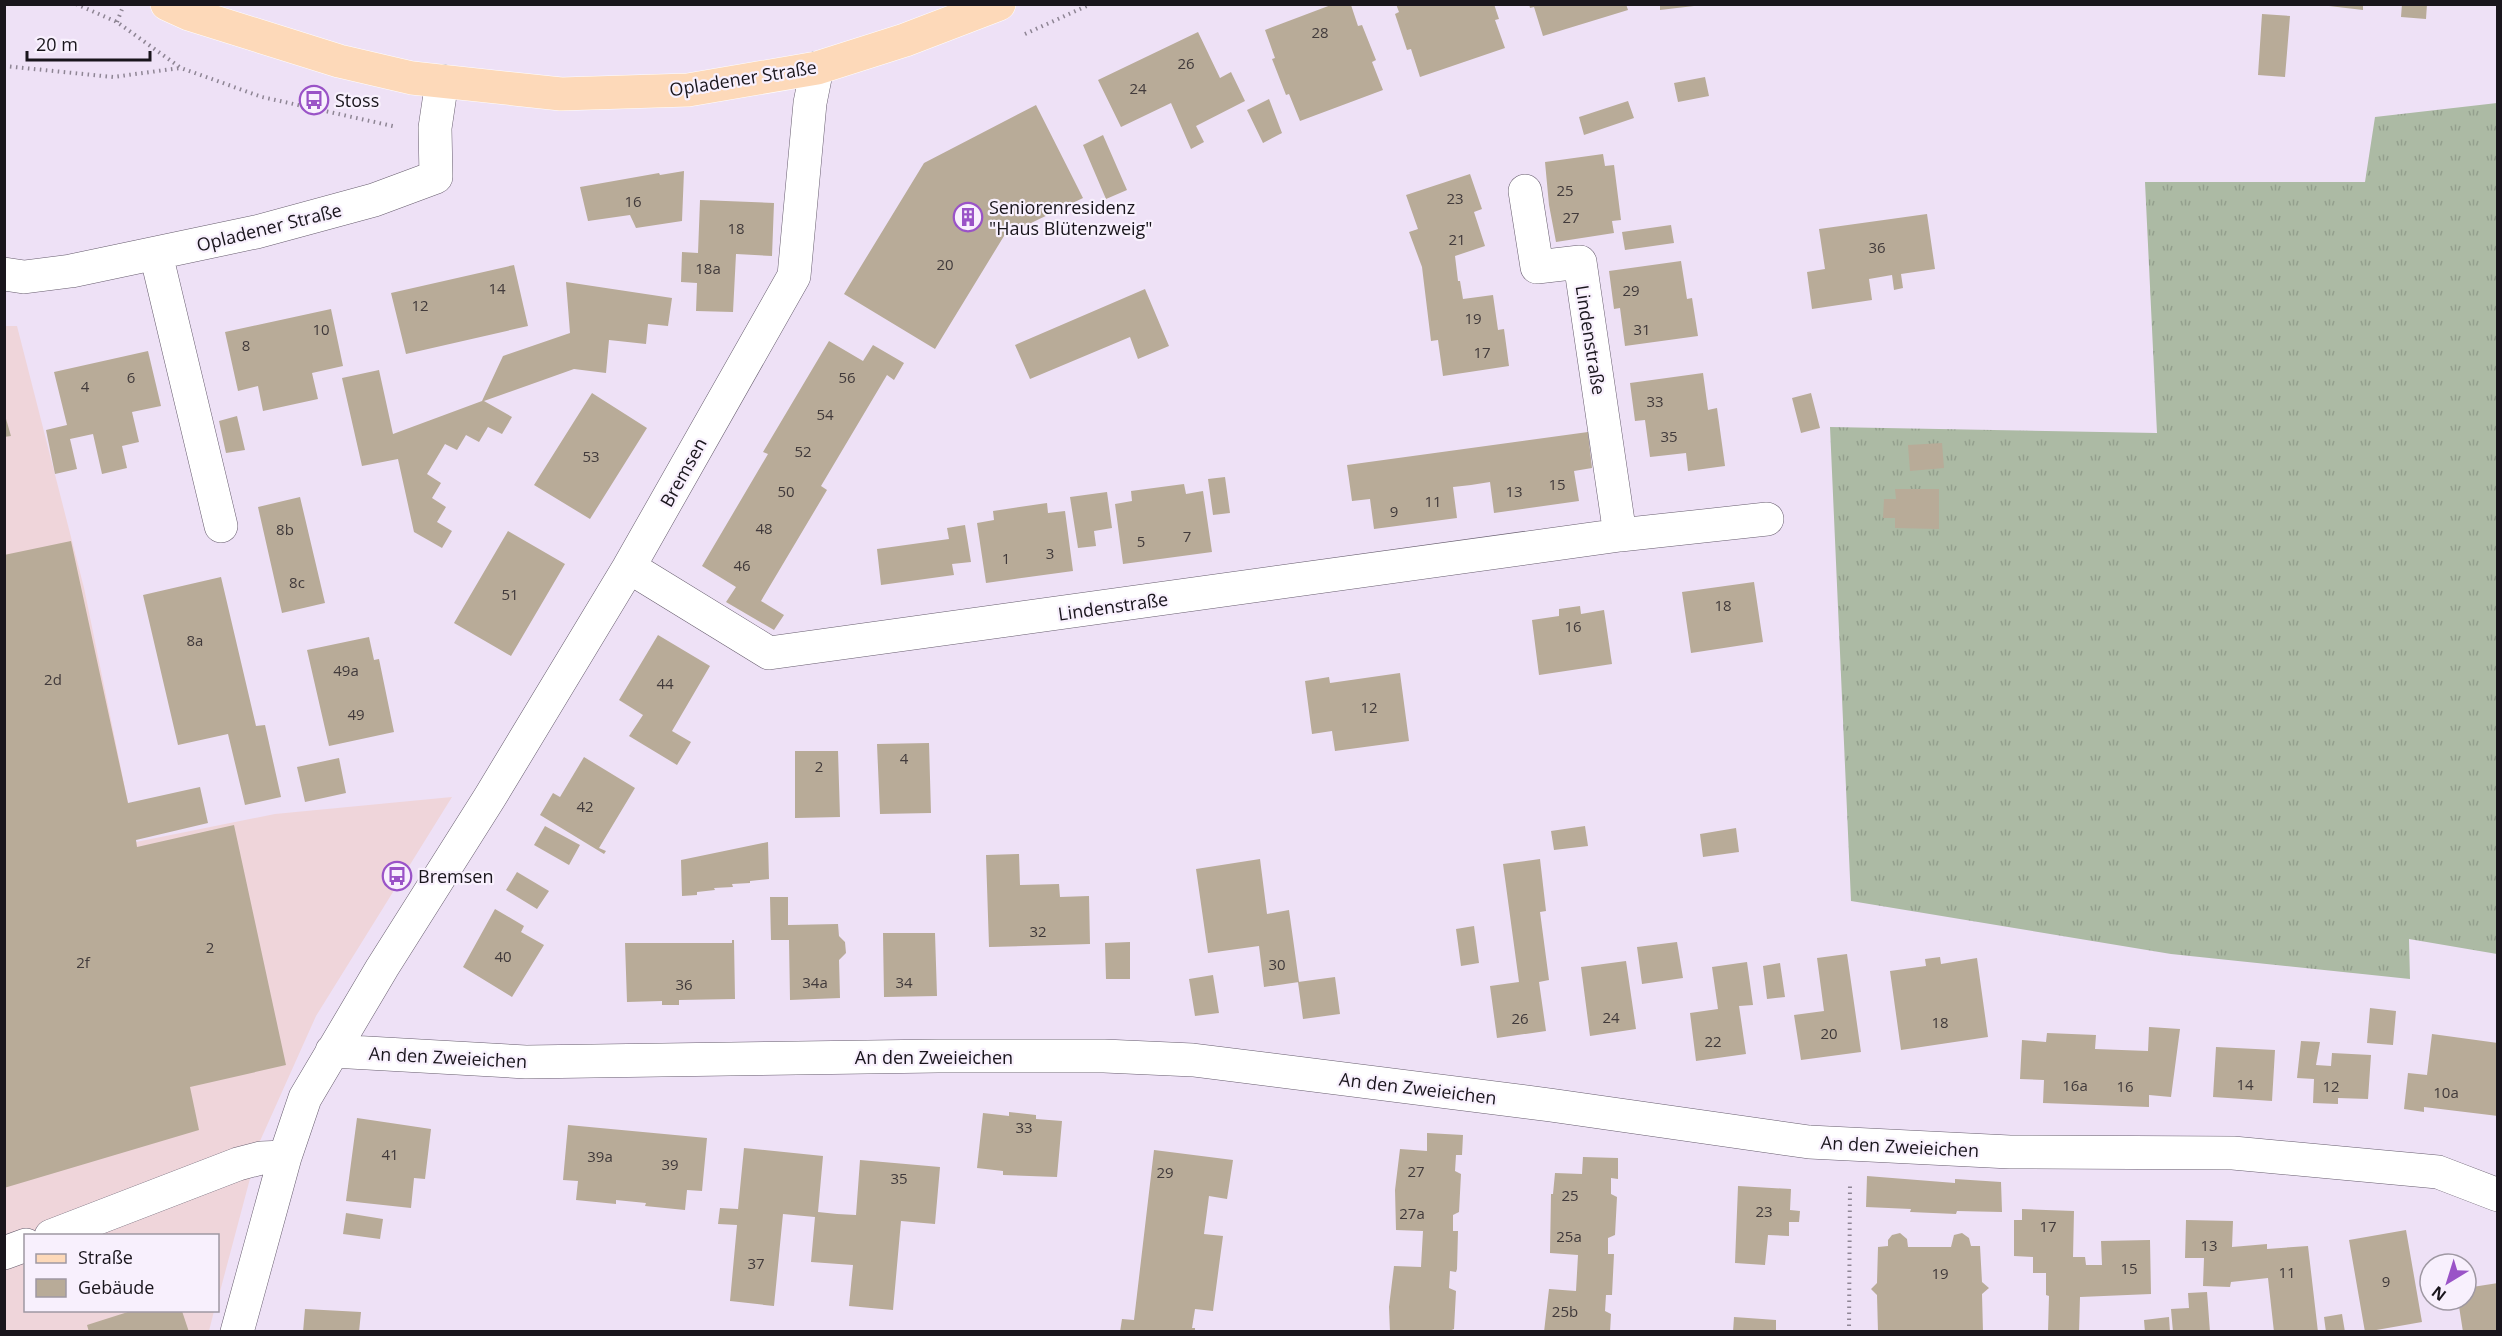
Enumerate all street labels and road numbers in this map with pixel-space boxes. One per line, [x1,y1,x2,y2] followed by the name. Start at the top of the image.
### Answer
[668,55,818,101] street label: Opladener Straße
[194,197,344,257] street label: Opladener Straße
[1570,283,1612,397] street label: Lindenstraße
[654,433,712,511] street label: Bremsen
[1056,586,1170,626] street label: Lindenstraße
[368,1041,528,1073] street label: An den Zweieichen
[855,1045,1013,1069] street label: An den Zweieichen
[1338,1066,1498,1110] street label: An den Zweieichen
[1820,1130,1980,1162] street label: An den Zweieichen

